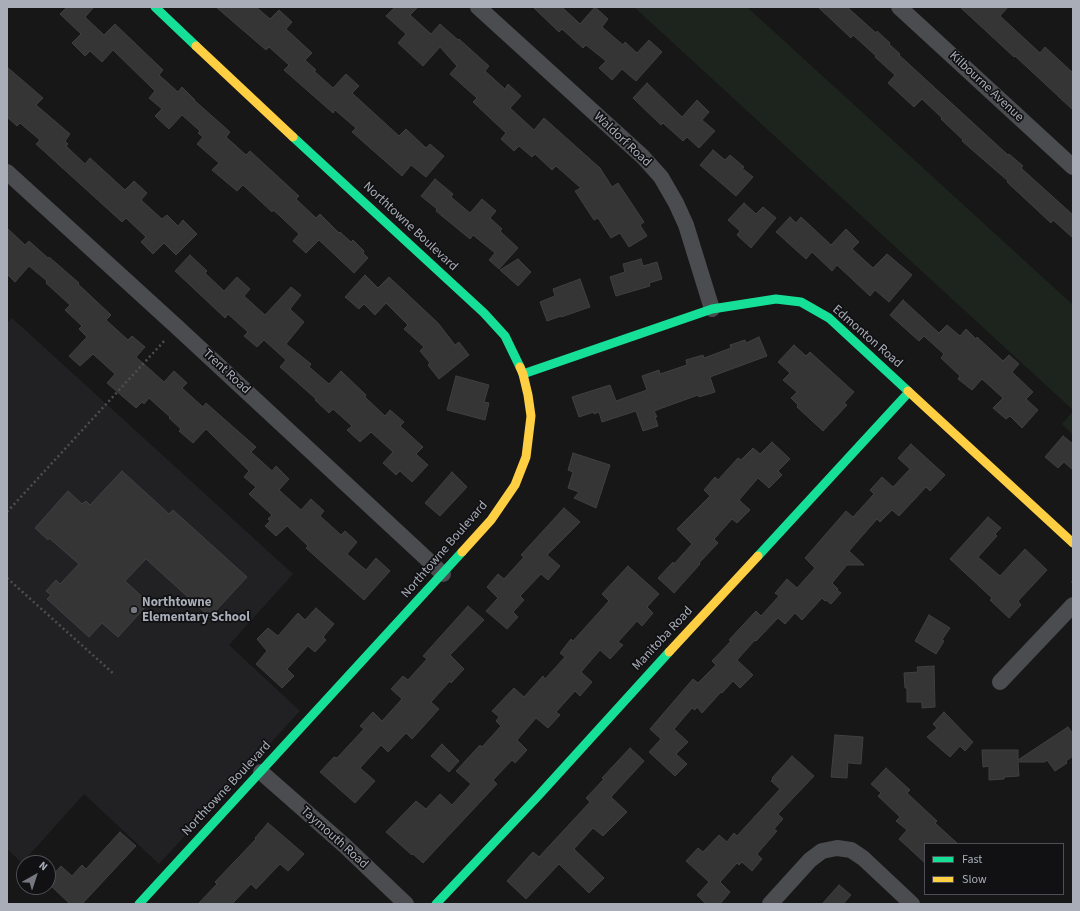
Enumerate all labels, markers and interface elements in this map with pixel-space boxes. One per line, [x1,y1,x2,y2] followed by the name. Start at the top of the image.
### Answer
[946,49,1026,125] street label: Kilbourne Avenue
[590,109,654,171] street label: Waldorf Road
[359,179,461,275] street label: Northtowne Boulevard
[829,302,905,372] street label: Edmonton Road
[199,346,253,398] street label: Trent Road
[399,498,491,602] street label: Northtowne Boulevard
[142,595,250,626] place label: Northtowne Elementary School
[629,604,697,674] street label: Manitoba Road
[129,605,139,615] marker: Northtowne Elementary School
[179,738,275,840] street label: Northtowne Boulevard
[297,804,371,872] street label: Taymouth Road
[924,843,1064,895] legend
[962,851,982,868] text: Fast
[16,855,56,895] north arrow
[36,858,51,874] text: N
[962,871,987,888] text: Slow

